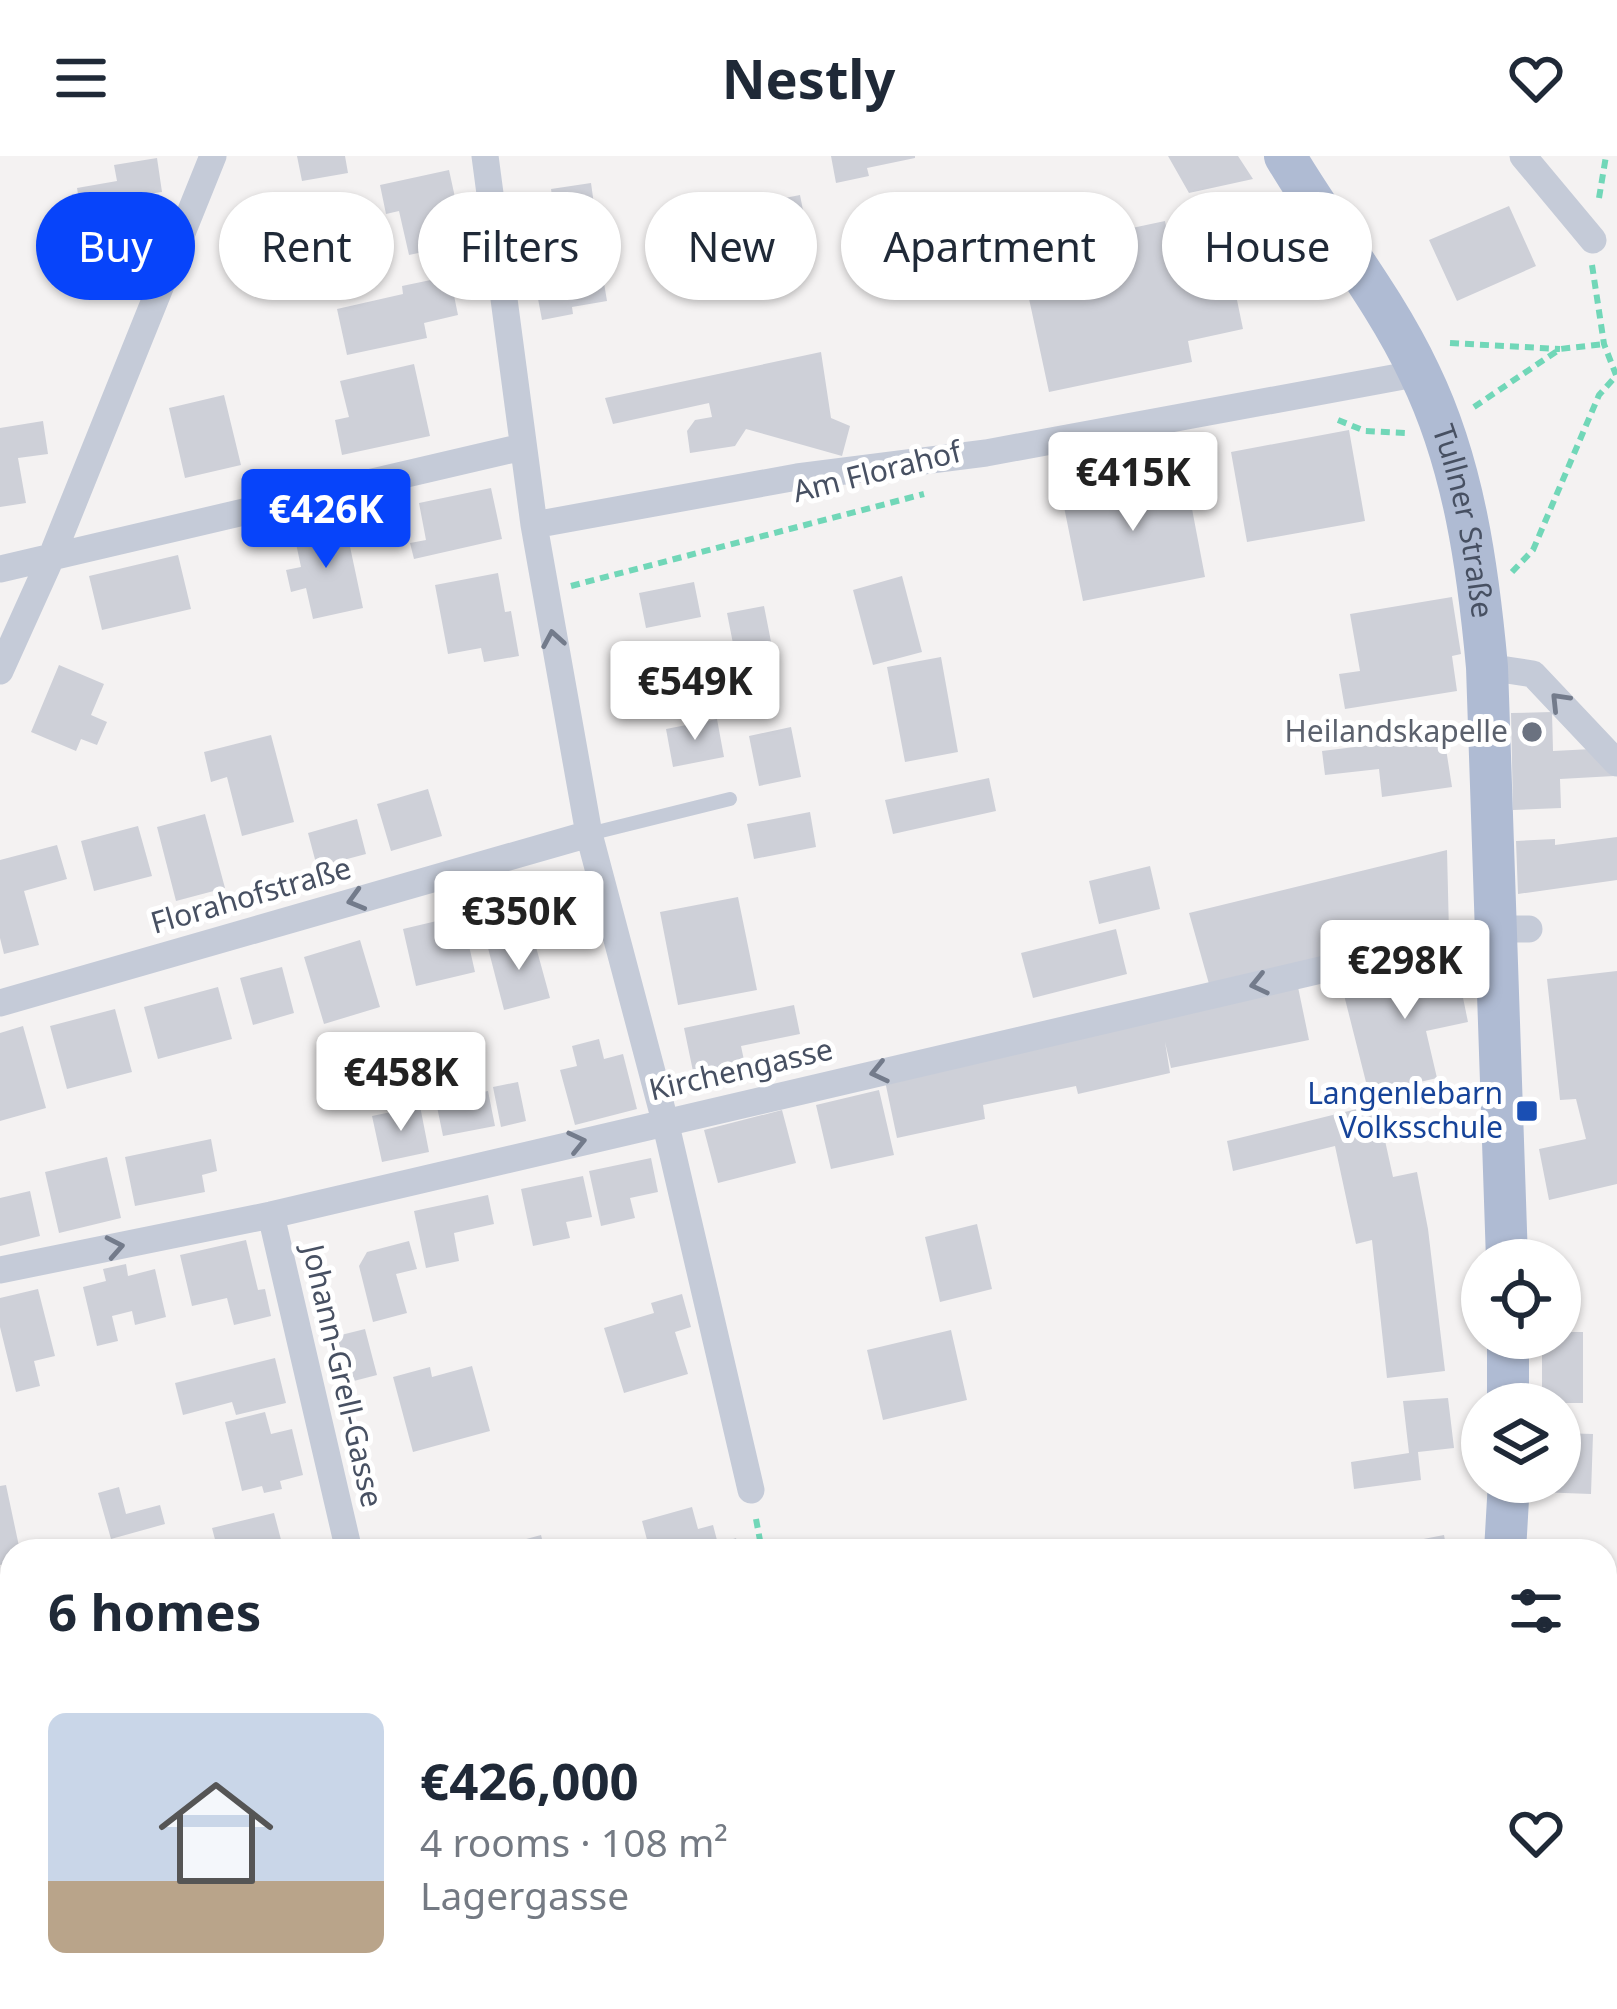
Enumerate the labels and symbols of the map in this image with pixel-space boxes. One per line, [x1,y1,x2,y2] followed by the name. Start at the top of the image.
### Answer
[1424,419,1504,620] street label: Tullner Straße
[788,429,967,511] street label: Am Florahof
[1049,432,1217,534] pin: €415K
[242,469,410,571] pin: €426K
[542,630,567,650] one-way arrow
[611,641,779,743] pin: €549K
[1551,694,1573,715] one-way arrow
[1285,710,1508,751] place label: Heilandskapelle
[1519,719,1545,745] marker: Heilandskapelle
[146,846,356,943] street label: Florahofstraße
[435,871,603,973] pin: €350K
[346,886,367,911] one-way arrow
[1321,920,1489,1022] pin: €298K
[1250,970,1270,995] one-way arrow
[645,1027,837,1110] street label: Kirchengasse
[317,1032,485,1134] pin: €458K
[870,1058,890,1083] one-way arrow
[1307,1072,1503,1147] place label: Langenlebarn Volksschule
[1514,1098,1540,1124] marker: Langenlebarn Volksschule
[566,1131,586,1156] one-way arrow
[104,1235,124,1261] one-way arrow
[293,1237,394,1511] street label: Johann-Grell-Gasse

